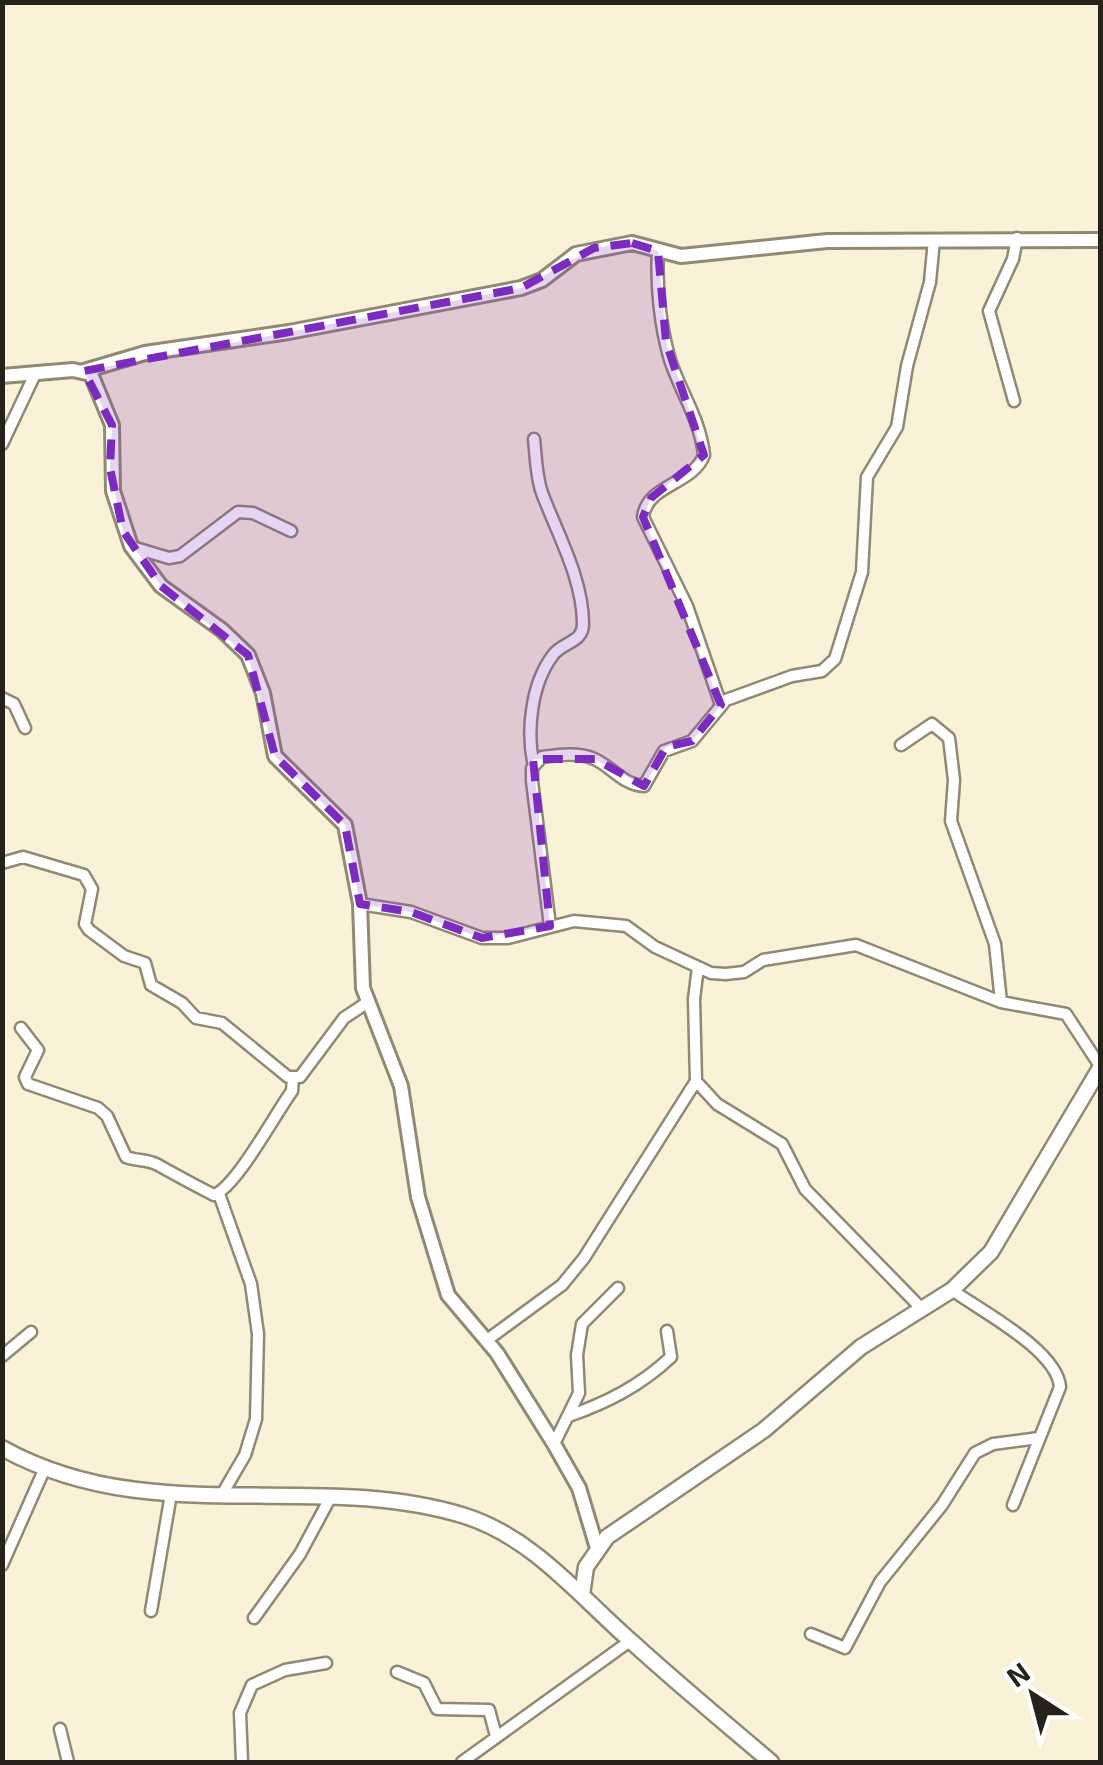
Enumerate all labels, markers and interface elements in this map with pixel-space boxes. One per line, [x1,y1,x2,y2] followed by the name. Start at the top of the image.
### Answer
[983,1645,1083,1745] north arrow
[1000,1654,1036,1694] text: N

